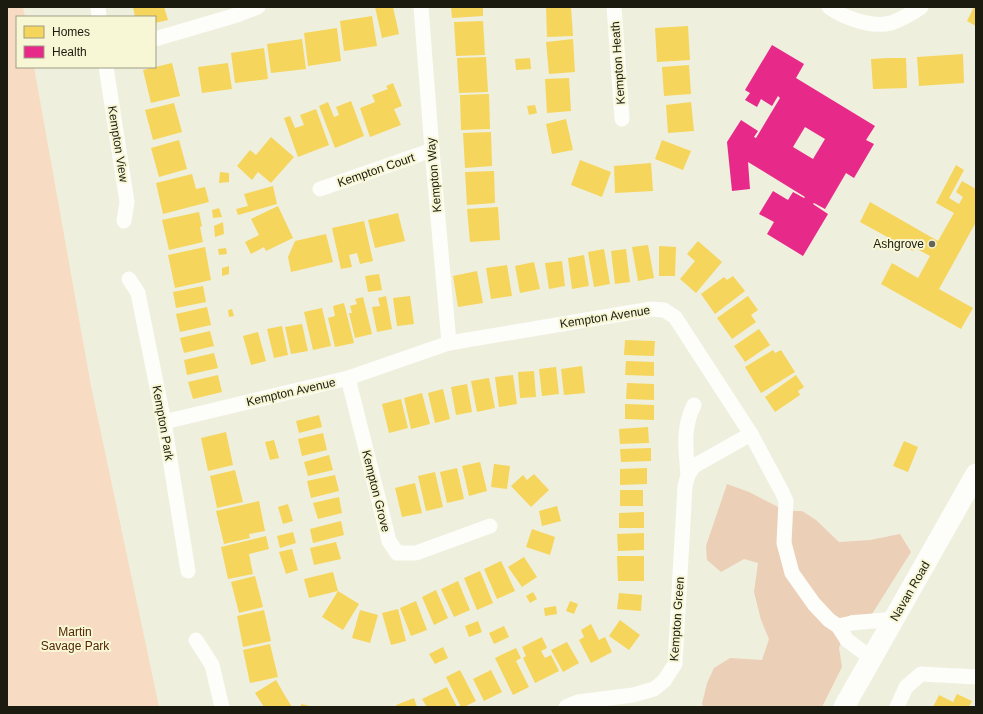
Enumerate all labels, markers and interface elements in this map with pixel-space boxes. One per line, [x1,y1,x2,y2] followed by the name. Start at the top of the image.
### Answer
[16,16,156,68] legend
[608,21,628,105] street label: Kempton Heath
[52,25,90,39] text: Homes
[52,45,87,59] text: Health
[105,105,131,184] street label: Kempton View
[424,137,444,213] street label: Kempton Way
[336,150,417,190] street label: Kempton Court
[873,237,924,251] place label: Ashgrove
[927,239,937,249] marker: Ashgrove
[559,303,651,331] street label: Kempton Avenue
[245,375,337,409] street label: Kempton Avenue
[150,384,177,463] street label: Kempton Park
[359,449,393,534] street label: Kempton Grove
[887,559,933,623] street label: Navan Road
[667,576,687,662] street label: Kempton Green
[41,625,110,653] park label: Martin Savage Park

